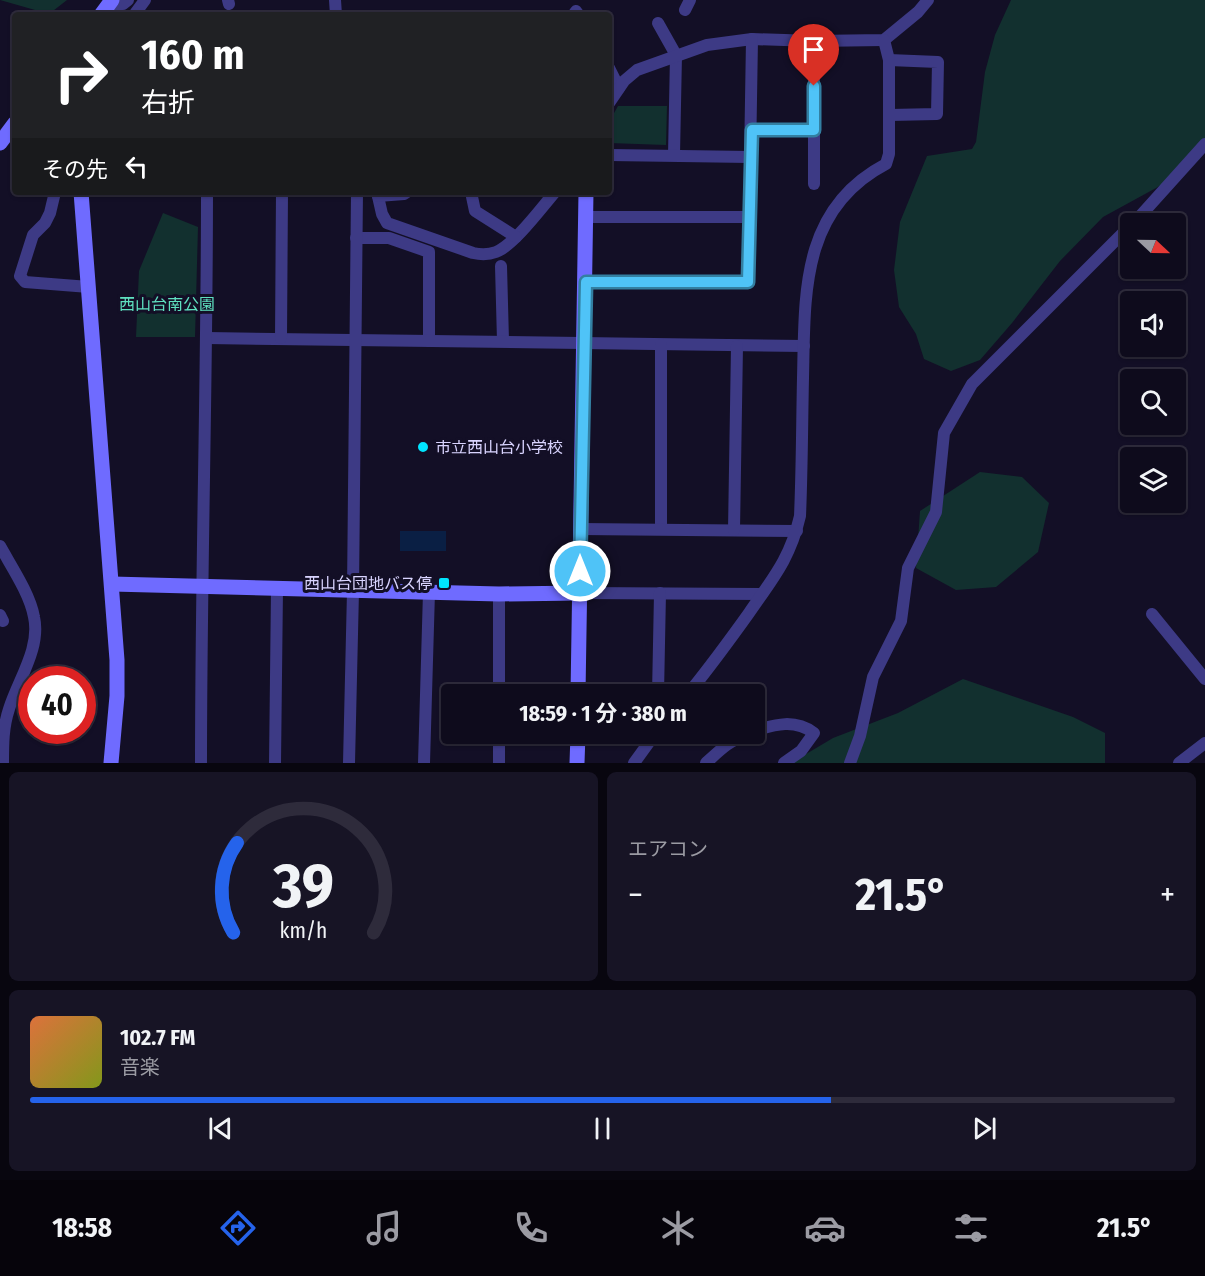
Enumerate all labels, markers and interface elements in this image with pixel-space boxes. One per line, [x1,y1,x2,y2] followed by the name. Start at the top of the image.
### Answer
[788,24,839,86] pin
[141,30,244,80] text: 160 m
[797,33,830,66] icon: arrive
[42,36,120,114] icon: right
[141,87,195,119] text: 右折
[120,150,153,183] icon: left
[42,156,108,183] text: その先
[1120,213,1186,279] north arrow
[1120,213,1186,513] map controls
[1120,291,1186,357] button: sound
[119,295,215,314] park label: 西山台南公園
[1120,369,1186,435] button: search
[435,438,563,457] place label: 市立西山台小学校
[416,440,430,454] marker: 市立西山台小学校
[1120,447,1186,513] button: layers
[548,539,612,603] position arrow
[304,574,432,593] place label: 西山台団地バス停
[437,576,451,590] marker: 西山台団地バス停
[18,666,96,744] speed limit sign: 40
[519,700,687,727] text: 18:59 · 1 分 · 380 m
[628,837,708,861] text: エアコン
[272,849,334,924] text: 39
[855,868,948,922] text: 21.5°
[628,875,643,915] text: −
[1160,875,1175,915] text: +
[280,919,327,945] text: km/h
[120,1024,195,1051] text: 102.7 FM
[120,1055,160,1079] text: 音楽
[204,1112,237,1145] icon: previous
[586,1112,619,1145] icon: pause
[968,1112,1001,1145] icon: next
[217,1207,259,1249] icon: directions
[363,1207,405,1249] icon: music
[510,1207,552,1249] icon: phone
[657,1207,699,1249] icon: climate
[804,1207,846,1249] icon: car
[950,1207,992,1249] icon: filters
[52,1212,112,1244] text: 18:58
[1097,1212,1153,1244] text: 21.5°

